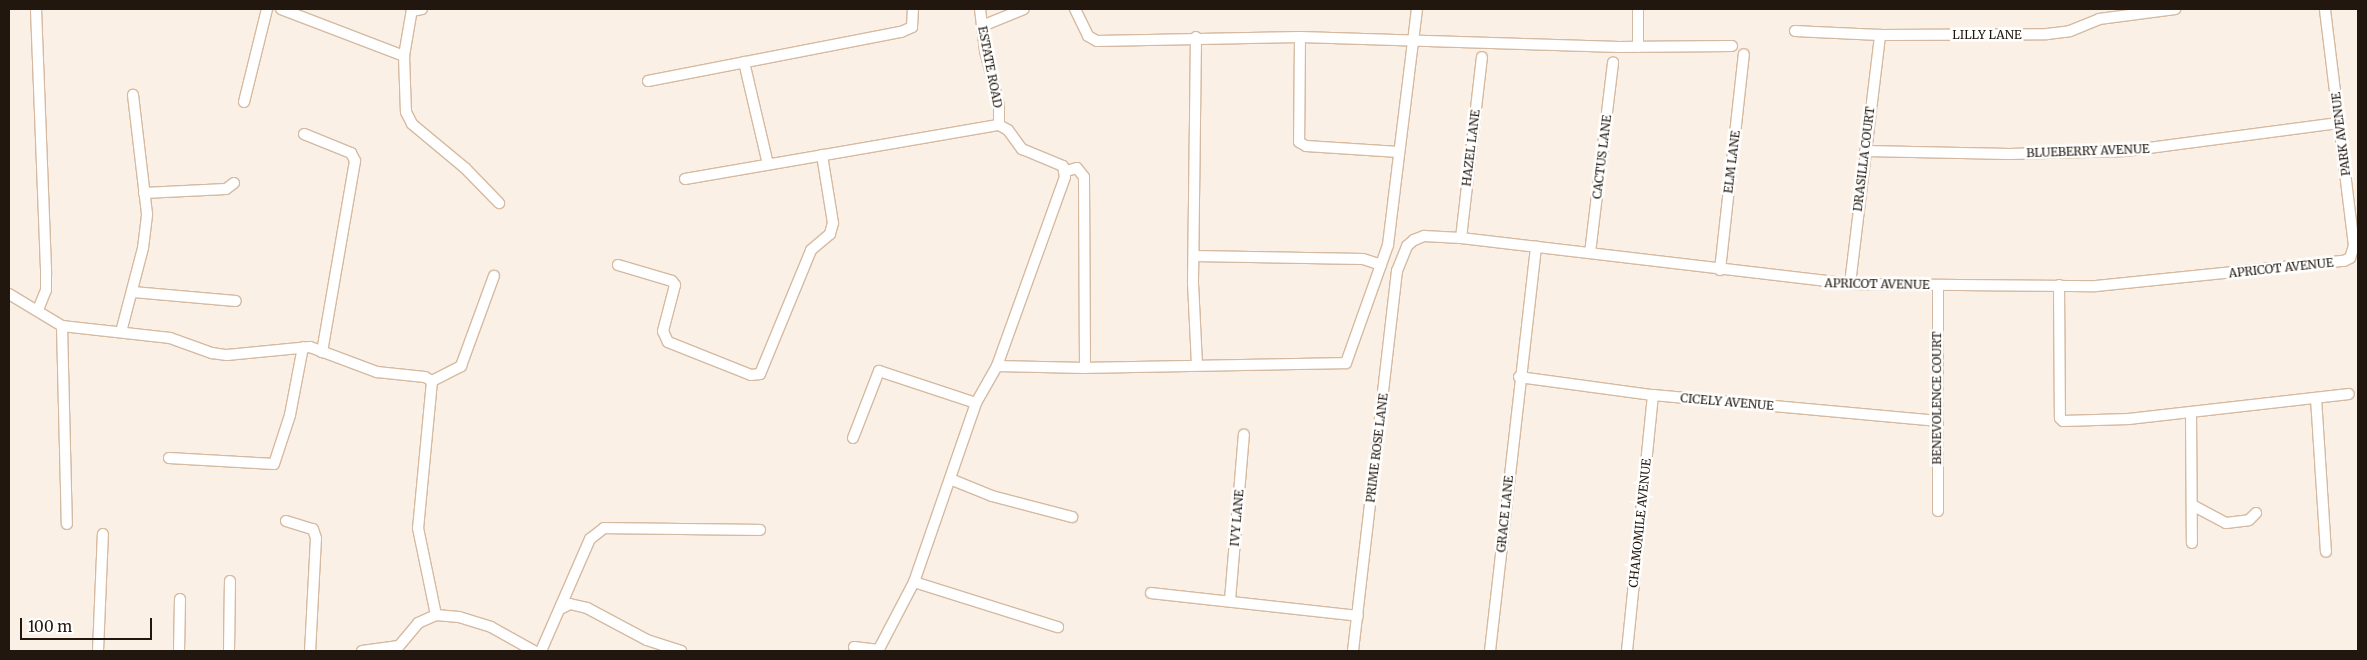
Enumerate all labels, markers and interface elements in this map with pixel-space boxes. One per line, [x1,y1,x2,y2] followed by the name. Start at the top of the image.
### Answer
[975,25,1005,109] street label: ESTATE ROAD
[1952,28,2022,42] street label: LILLY LANE
[2329,91,2353,177] street label: PARK AVENUE
[1850,106,1878,212] street label: DRASILLA COURT
[1459,109,1483,187] street label: HAZEL LANE
[1590,114,1614,200] street label: CACTUS LANE
[1721,130,1743,194] street label: ELM LANE
[2026,142,2150,160] street label: BLUEBERRY AVENUE
[2228,255,2334,281] street label: APRICOT AVENUE
[1824,276,1930,292] street label: APRICOT AVENUE
[1930,331,1944,465] street label: BENEVOLENCE COURT
[1680,391,1774,413] street label: CICELY AVENUE
[1363,393,1391,503] street label: PRIME ROSE LANE
[1626,458,1654,588] street label: CHAMOMILE AVENUE
[1494,475,1516,553] street label: GRACE LANE
[1227,489,1247,547] street label: IVY LANE
[22,608,155,640] scale bar
[28,617,72,636] text: 100 m

